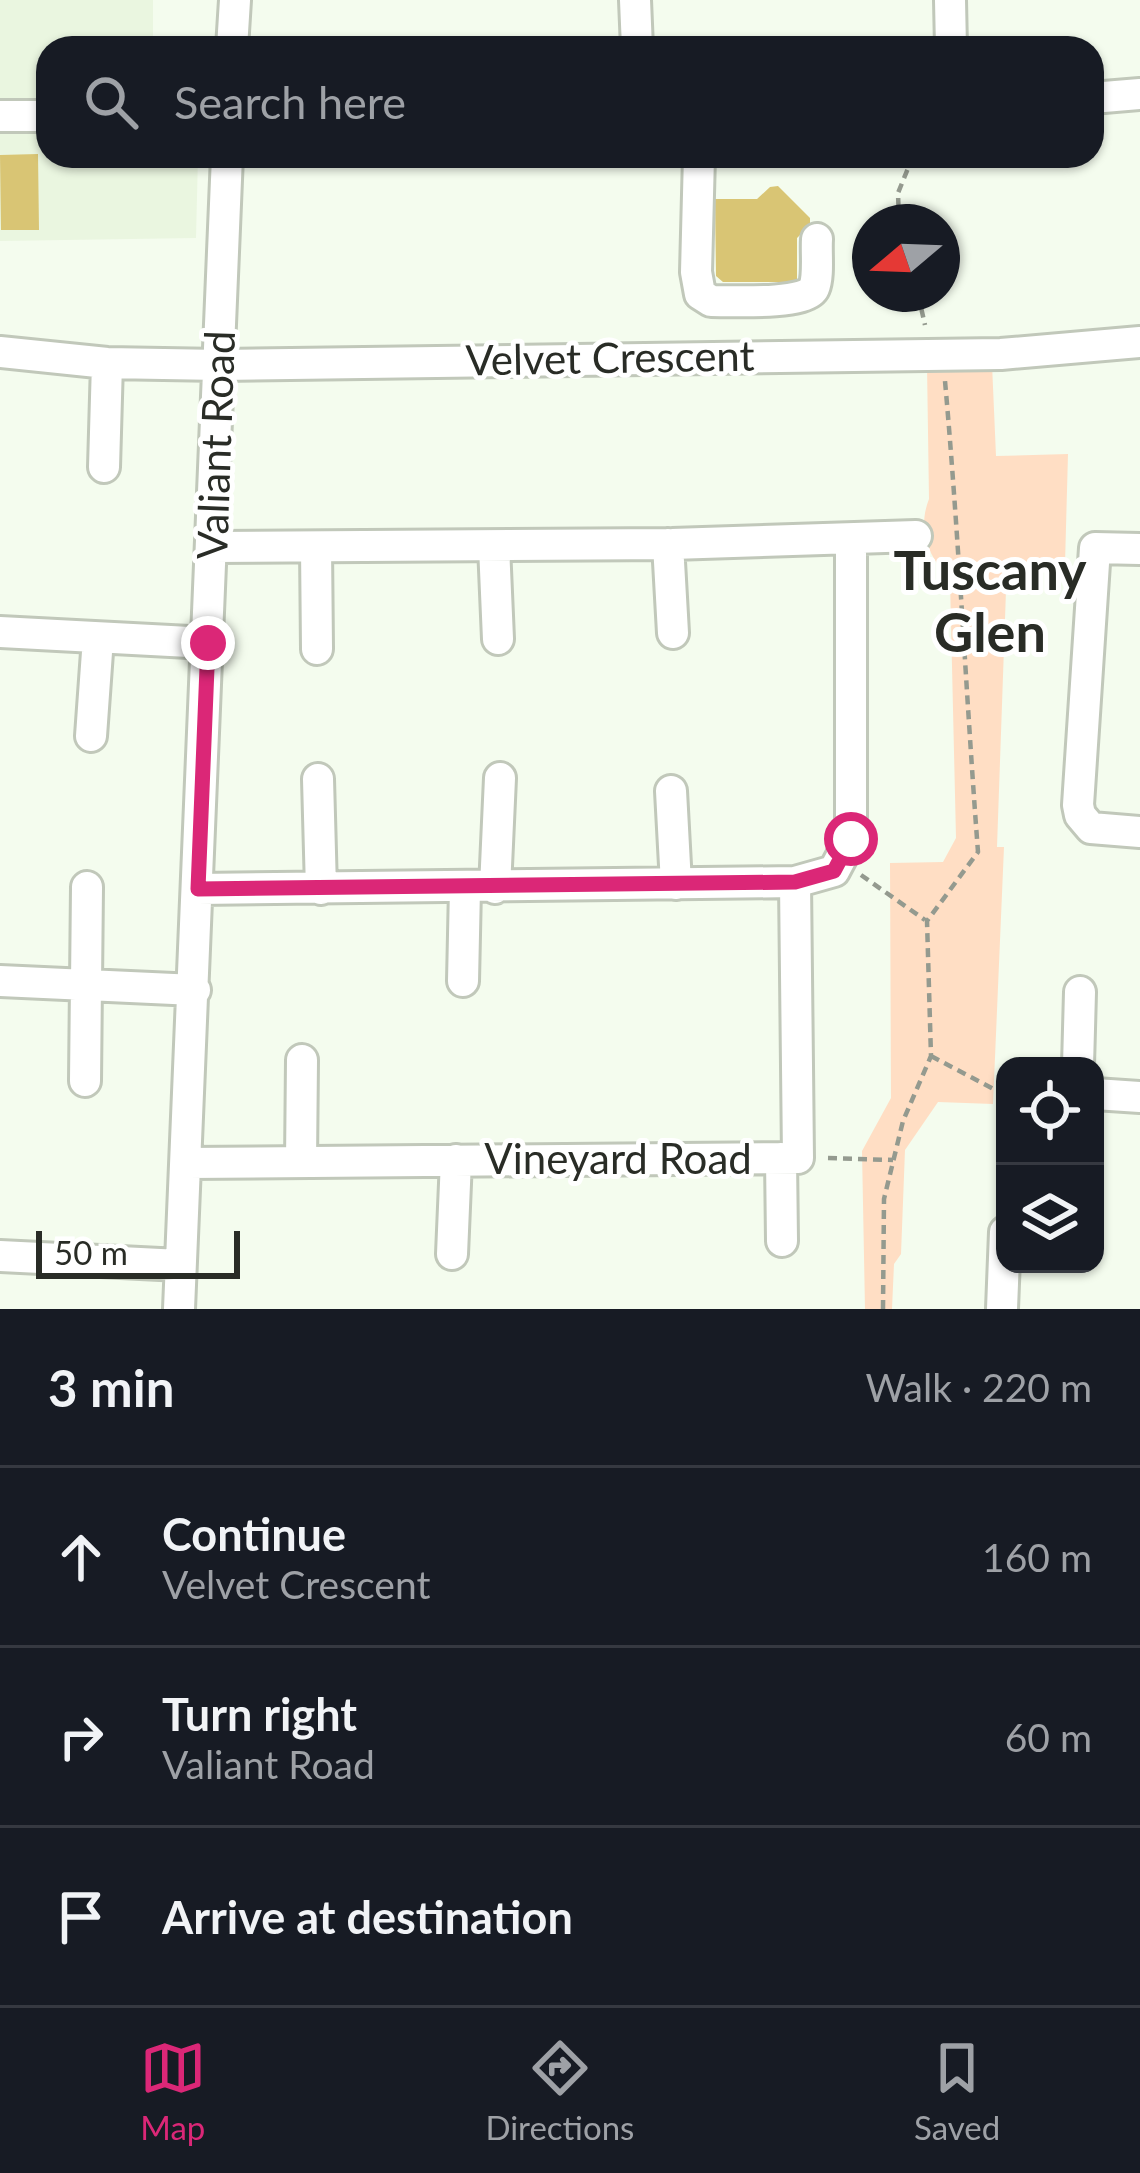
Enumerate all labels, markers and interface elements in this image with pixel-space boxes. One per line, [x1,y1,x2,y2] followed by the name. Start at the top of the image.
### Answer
[36,36,1104,168] search box
[78,69,144,135] icon: search
[174,75,406,129] text: Search here
[852,204,960,312] north arrow
[465,329,755,385] street label: Velvet Crescent
[186,330,244,560] street label: Valiant Road
[893,537,1087,664] district label: Tuscany Glen
[181,616,235,670] route end
[824,812,878,866] route start
[996,1057,1104,1273] map controls
[996,1057,1104,1165] button: locate
[484,1133,752,1183] street label: Vineyard Road
[996,1165,1104,1273] button: layers
[36,1225,240,1278] scale bar
[54,1232,128,1272] text: 50 m
[48,1357,174,1418] text: 3 min
[865,1364,1092,1410] text: Walk · 220 m
[162,1507,346,1561] text: Continue
[48,1524,114,1590] icon: ahead
[982,1534,1092,1580] text: 160 m
[162,1561,430,1607] text: Velvet Crescent
[162,1687,357,1741] text: Turn right
[48,1704,114,1770] icon: right
[1005,1714,1092,1760] text: 60 m
[162,1741,375,1787] text: Valiant Road
[48,1884,114,1950] icon: arrive
[162,1890,573,1944] text: Arrive at destination
[140,2035,206,2147] tab: Map
[485,2035,634,2147] tab: Directions
[914,2035,1000,2147] tab: Saved

